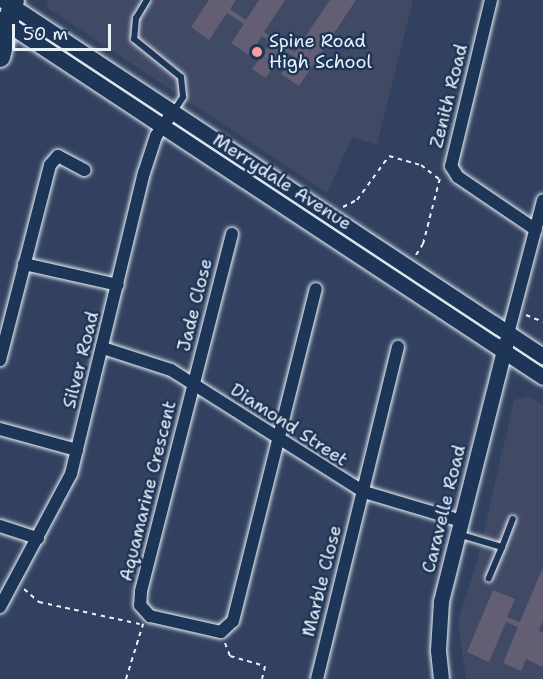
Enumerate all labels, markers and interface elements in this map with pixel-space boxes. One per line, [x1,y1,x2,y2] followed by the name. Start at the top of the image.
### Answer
[15,12,114,50] scale bar
[23,22,68,46] text: 50 m
[269,31,372,74] place label: Spine Road High School
[426,42,472,150] street label: Zenith Road
[250,45,264,59] marker: Spine Road High School
[209,129,355,235] street label: Merrydale Avenue
[173,256,217,354] street label: Jade Close
[59,309,103,411] street label: Silver Road
[226,379,352,471] street label: Diamond Street
[115,398,181,584] street label: Aquamarine Crescent
[418,443,470,575] street label: Caravelle Road
[298,523,346,639] street label: Marble Close

